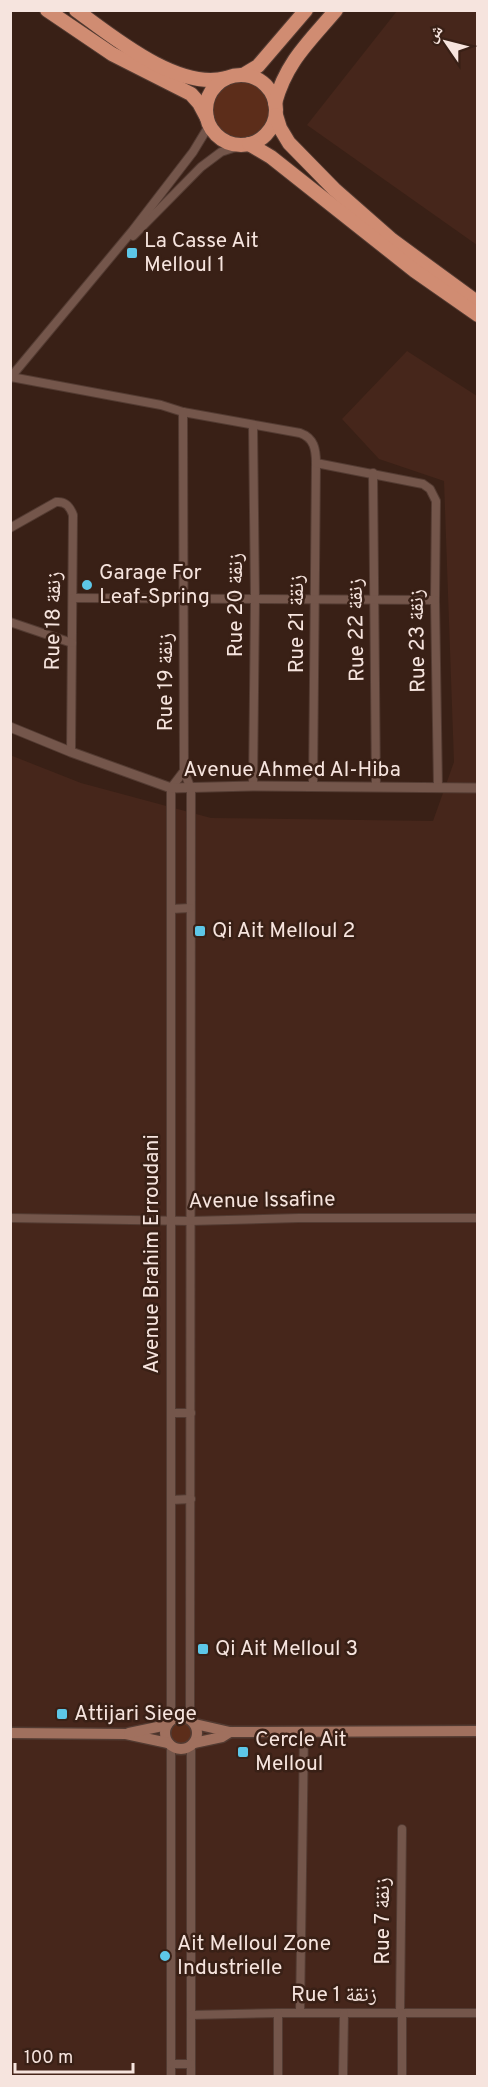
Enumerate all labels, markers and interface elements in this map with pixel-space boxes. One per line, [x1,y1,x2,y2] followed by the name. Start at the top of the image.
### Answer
[416,12,476,72] north arrow
[422,22,448,47] text: ش
[144,228,259,279] place label: La Casse Ait Melloul 1
[125,246,139,260] marker: La Casse Ait Melloul 1
[223,553,250,657] street label: Rue 20 زنقة
[99,560,210,611] place label: Garage For Leaf-Spring
[40,571,68,671] street label: Rue 18 زنقة
[284,575,311,673] street label: Rue 21 زنقة
[80,578,94,592] marker: Garage For Leaf-Spring
[343,578,371,682] street label: Rue 22 زنقة
[404,589,432,693] street label: Rue 23 زنقة
[153,633,180,731] street label: Rue 19 زنقة
[183,757,401,784] street label: Avenue Ahmed Al-Hiba
[212,918,355,945] place label: Qi Ait Melloul 2
[193,924,207,938] marker: Qi Ait Melloul 2
[139,1134,166,1374] street label: Avenue Brahim Erroudani
[188,1186,336,1216] street label: Avenue Issafine
[215,1636,358,1663] place label: Qi Ait Melloul 3
[196,1642,210,1656] marker: Qi Ait Melloul 3
[74,1701,197,1728] place label: Attijari Siege
[55,1707,69,1721] marker: Attijari Siege
[255,1727,347,1778] place label: Cercle Ait Melloul
[236,1745,250,1759] marker: Cercle Ait Melloul
[370,1877,397,1965] street label: Rue 7 زنقة
[177,1931,331,1982] place label: Ait Melloul Zone Industrielle
[158,1949,172,1963] marker: Ait Melloul Zone Industrielle
[291,1982,377,2009] street label: Rue 1 زنقة
[15,2036,134,2074] scale bar
[24,2047,73,2070] text: 100 m

